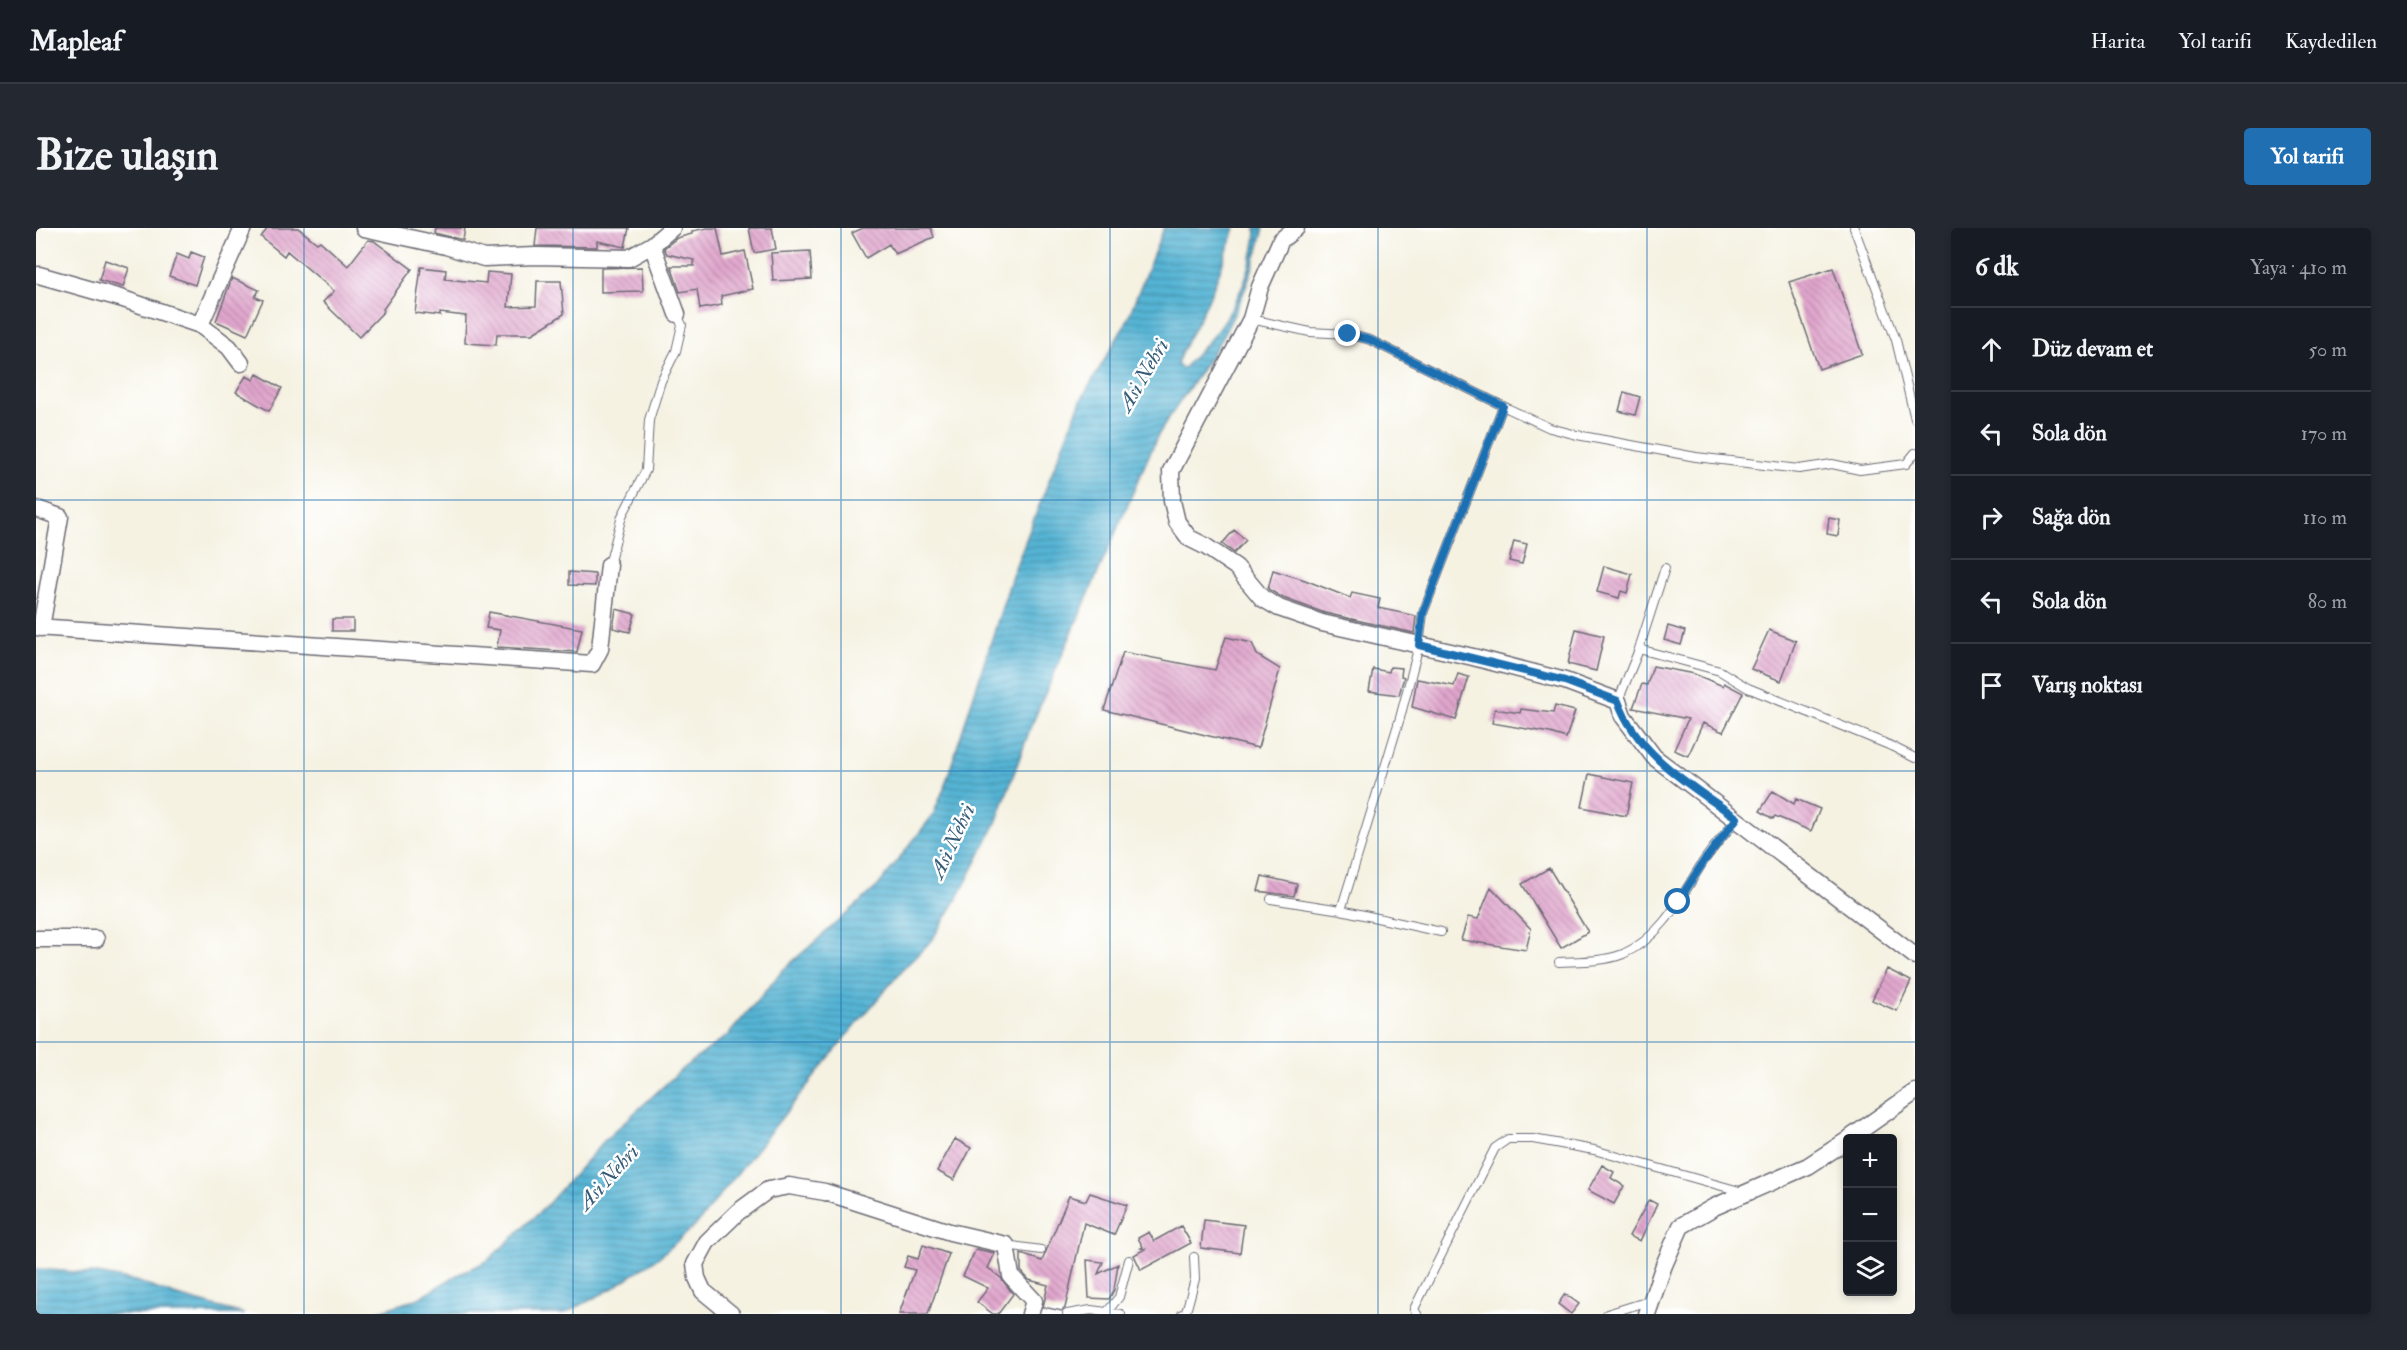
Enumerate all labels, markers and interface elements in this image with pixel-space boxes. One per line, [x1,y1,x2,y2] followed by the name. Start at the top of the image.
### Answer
[30,24,122,59] text: Mapleaf
[2091,28,2145,55] text: Harita
[2178,28,2252,55] text: Yol tarifi
[2285,28,2377,55] text: Kaydedilen
[2244,128,2371,185] button: Yol tarifi
[36,130,218,182] text: Bize ulaşın
[1975,251,2019,283] text: 6 dk
[2250,255,2347,280] text: Yaya · 410 m
[1334,320,1360,346] route end
[1975,333,2008,366] icon: ahead
[1111,334,1175,418] water label: Asi Nehri
[2032,335,2153,363] text: Düz devam et
[2308,337,2347,362] text: 50 m
[1975,417,2008,450] icon: left
[2032,419,2107,447] text: Sola dön
[2301,421,2347,446] text: 170 m
[1975,501,2008,534] icon: right
[2032,503,2111,531] text: Sağa dön
[2303,505,2347,530] text: 110 m
[1975,585,2008,618] icon: left
[2032,587,2107,615] text: Sola dön
[2308,589,2347,614] text: 80 m
[1975,669,2008,702] icon: arrive
[2032,671,2143,699] text: Varış noktası
[923,800,981,884] water label: Asi Nehri
[1664,888,1690,914] route start
[1843,1134,1897,1296] map controls
[1843,1134,1897,1188] button: +
[571,1139,645,1217] water label: Asi Nehri
[1843,1188,1897,1242] button: −
[1843,1242,1897,1296] button: layers

